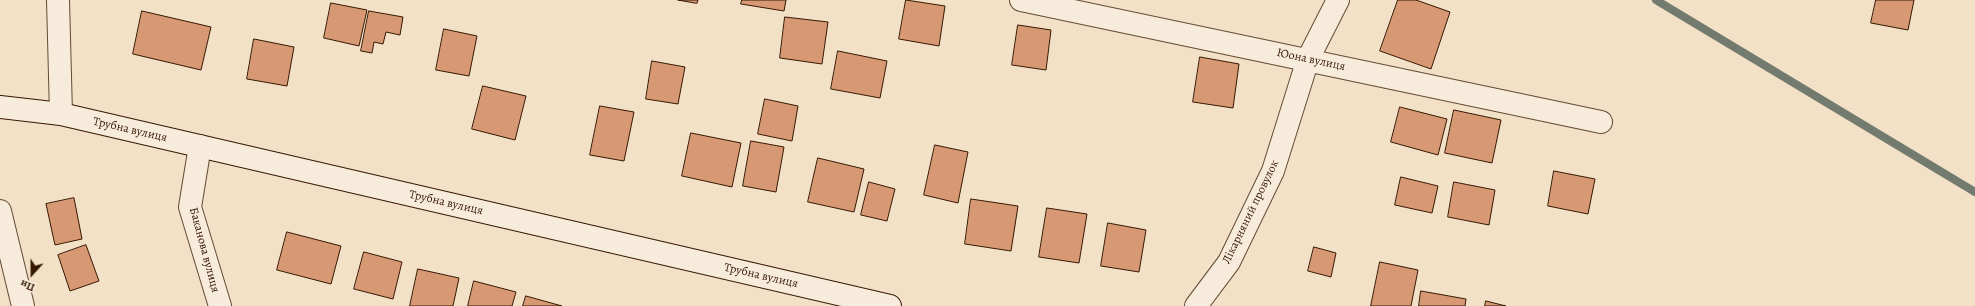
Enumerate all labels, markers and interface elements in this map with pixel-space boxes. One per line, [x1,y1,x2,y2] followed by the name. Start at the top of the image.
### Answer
[1275,46,1347,74] street label: Юона вулиця
[92,114,168,146] street label: Трубна вулиця
[1220,158,1282,266] street label: Лікарняний провулок
[408,187,484,219] street label: Трубна вулиця
[186,206,222,294] street label: Баканова вулиця
[12,254,52,294] north arrow
[723,260,799,292] street label: Трубна вулиця
[18,276,37,295] text: Пн

